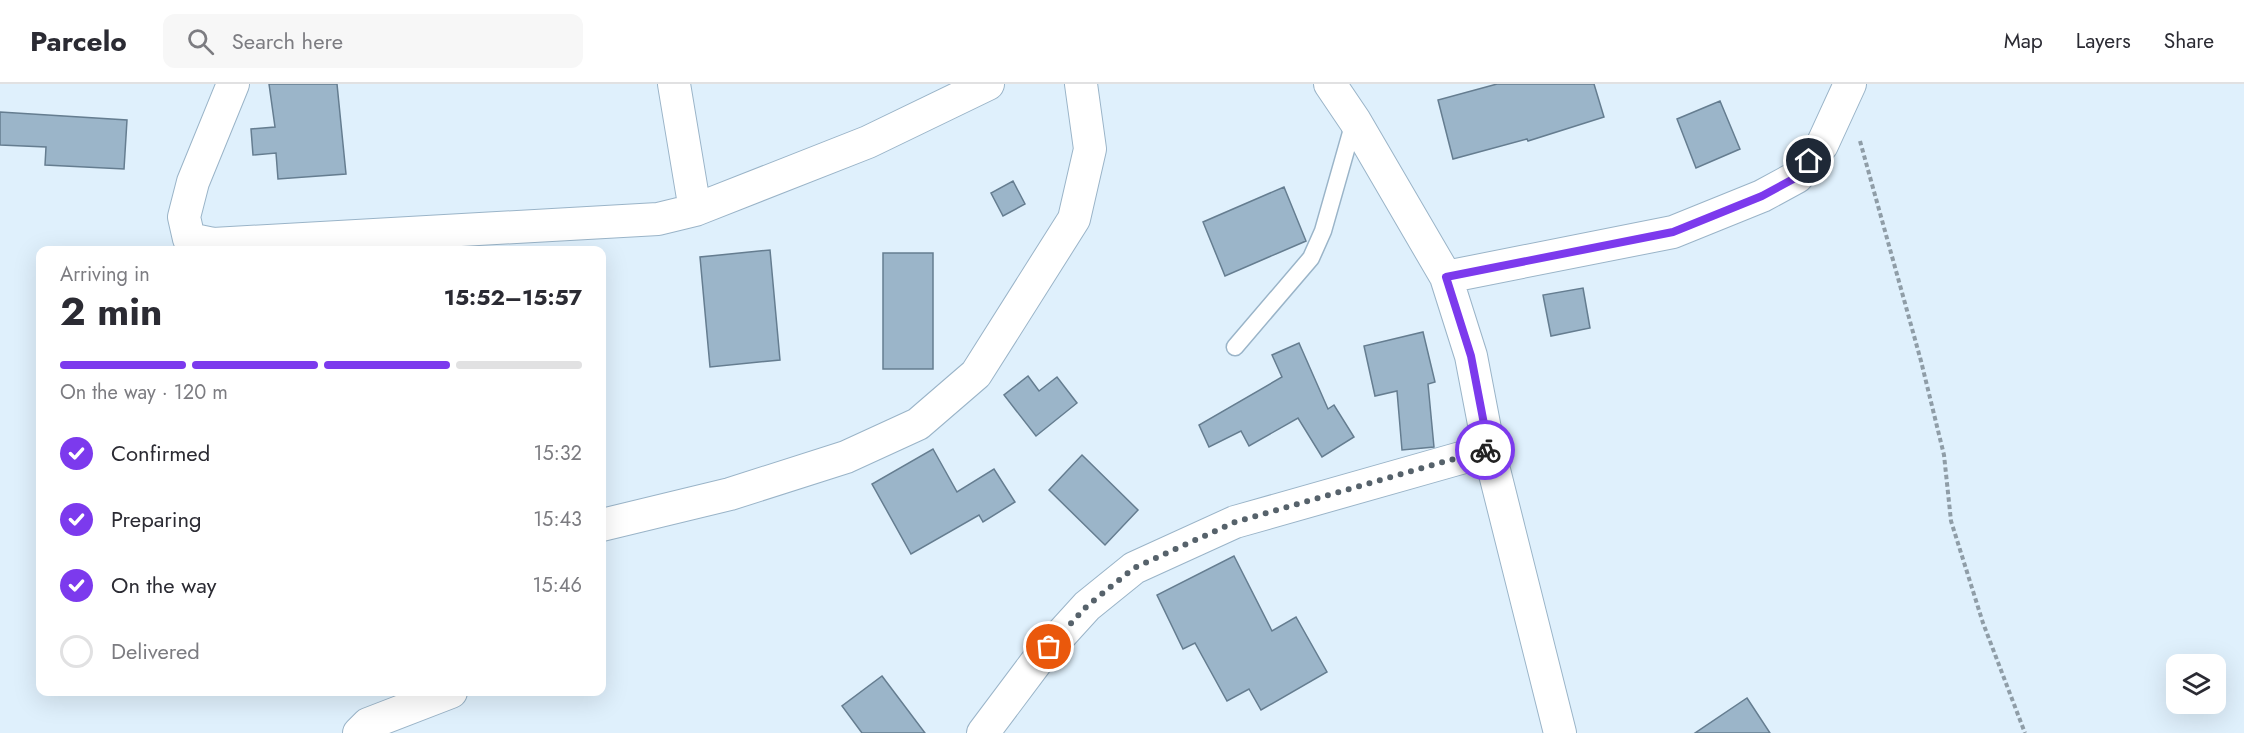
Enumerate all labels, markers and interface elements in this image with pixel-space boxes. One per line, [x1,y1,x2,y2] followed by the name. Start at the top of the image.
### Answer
[163,14,583,68] search box
[30,21,127,62] text: Parcelo
[184,25,217,58] icon: search
[232,25,343,57] text: Search here
[2004,26,2043,56] text: Map
[2076,26,2131,56] text: Layers
[2164,26,2214,56] text: Share
[1783,135,1834,186] pin
[1792,144,1825,177] icon: home
[60,260,150,289] text: Arriving in
[444,281,582,313] text: 15:52–15:57
[60,283,162,340] text: 2 min
[60,378,228,407] text: On the way · 120 m
[1455,420,1515,480] courier
[1469,434,1502,467] icon: bike
[60,437,93,470] icon: check
[111,437,210,469] text: Confirmed
[533,439,582,468] text: 15:32
[60,503,93,536] icon: check
[111,503,202,535] text: Preparing
[533,505,582,534] text: 15:43
[60,569,93,602] icon: check
[111,569,216,601] text: On the way
[533,571,582,600] text: 15:46
[1023,621,1074,672] pin
[1032,630,1065,663] icon: bag
[111,635,200,667] text: Delivered
[2166,654,2226,714] map controls
[2166,654,2226,714] button: layers

